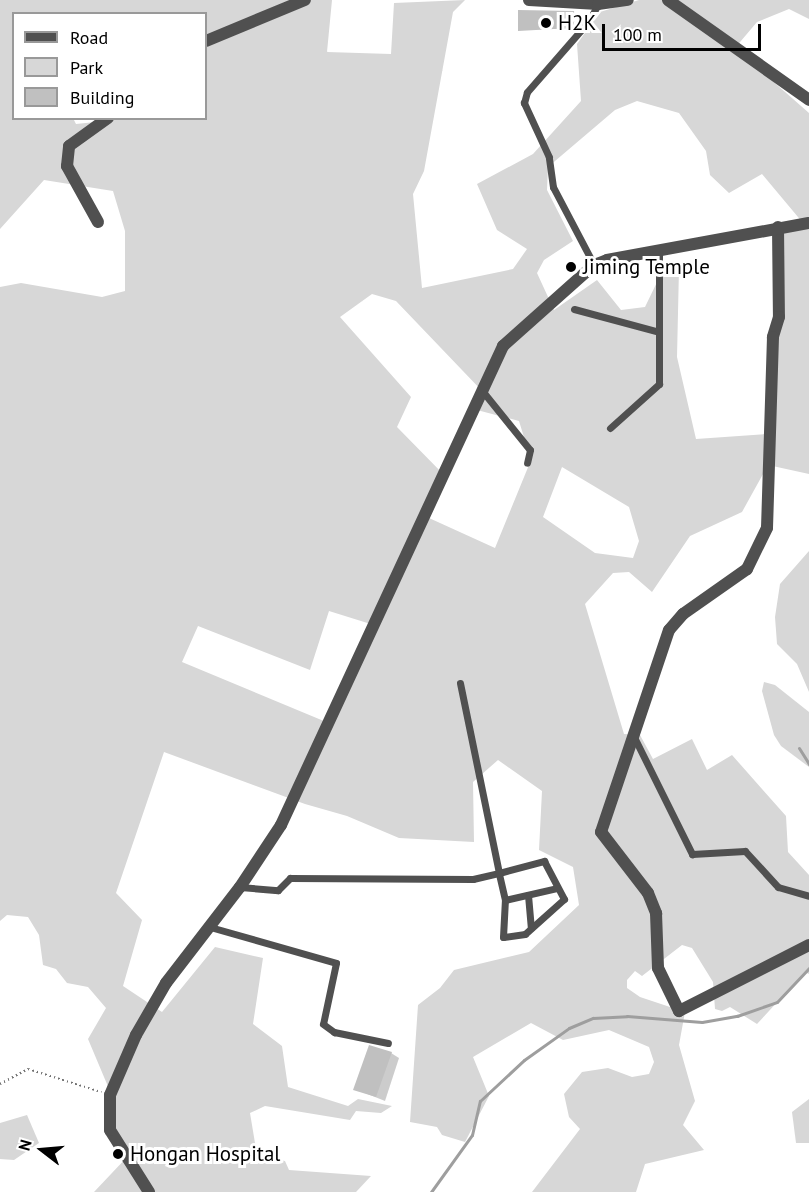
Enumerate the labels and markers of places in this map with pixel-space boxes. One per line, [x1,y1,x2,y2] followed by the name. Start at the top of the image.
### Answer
[558,10,596,36] place label: H2K
[539,16,553,30] marker: H2K
[583,254,711,280] place label: Jiming Temple
[564,260,578,274] marker: Jiming Temple
[130,1141,281,1167] place label: Hongan Hospital
[111,1147,125,1161] marker: Hongan Hospital

